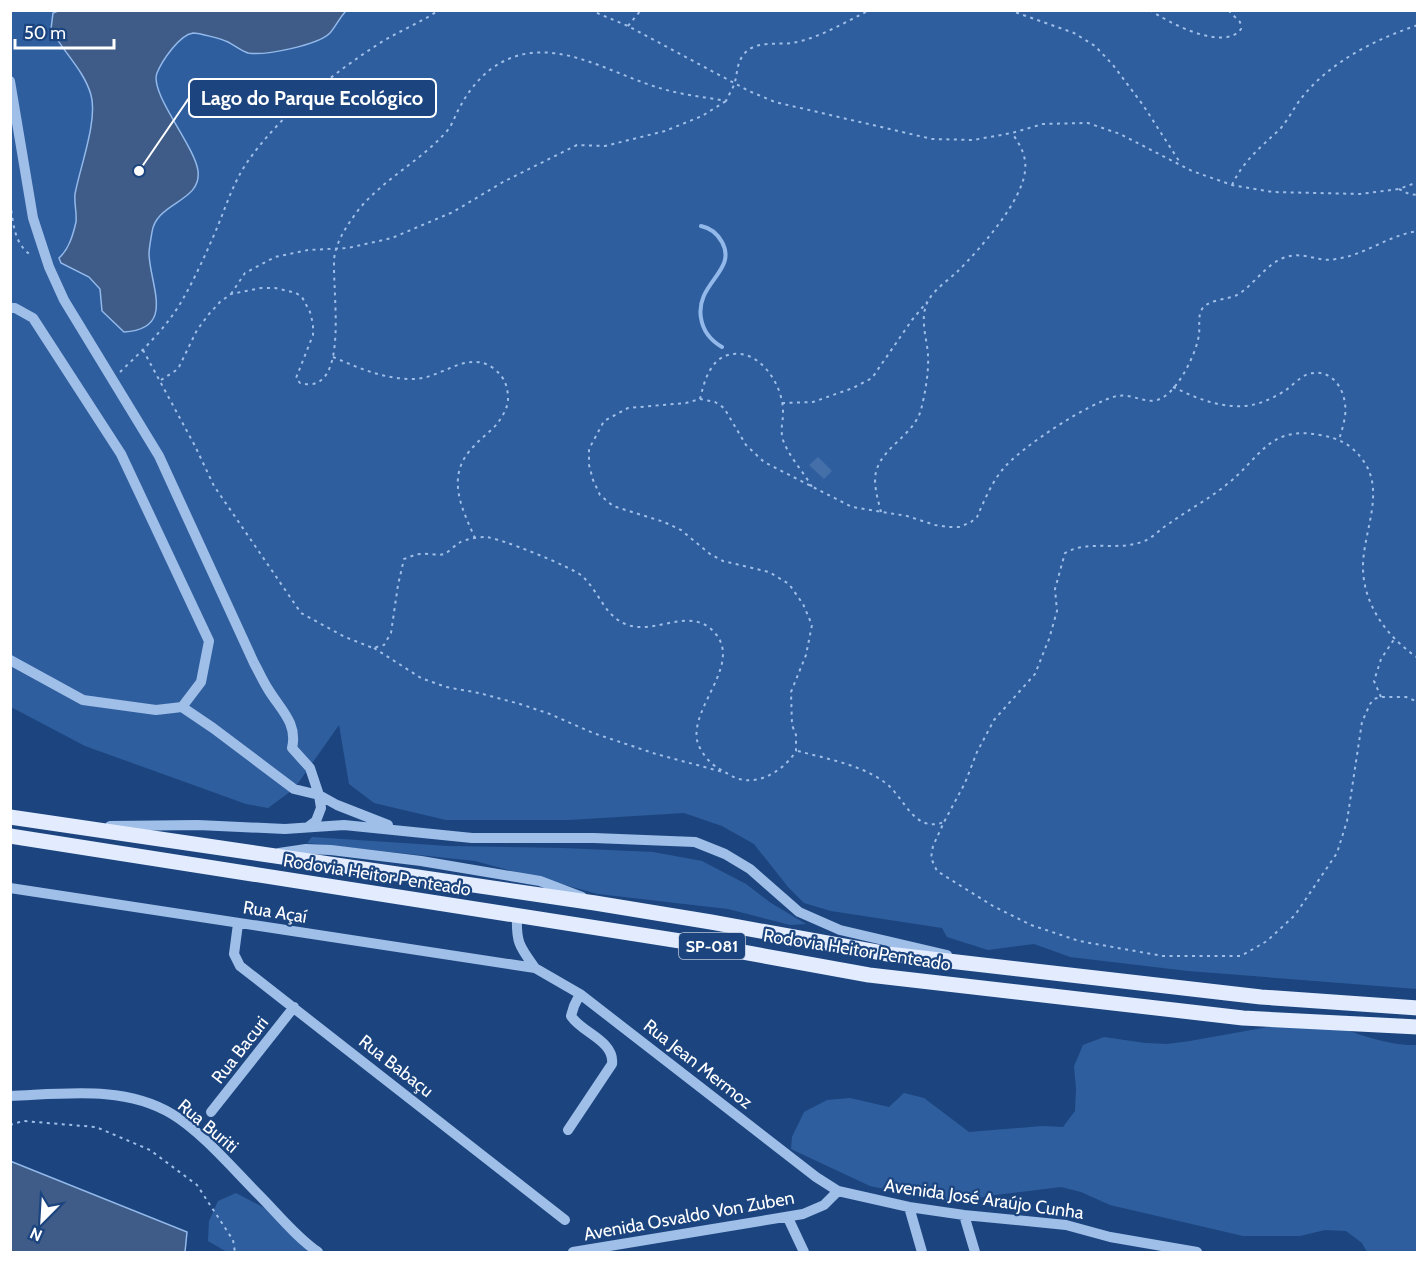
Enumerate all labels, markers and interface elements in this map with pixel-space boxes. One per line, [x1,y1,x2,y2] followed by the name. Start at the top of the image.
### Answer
[15,12,114,50] scale bar
[24,22,66,44] text: 50 m
[189,79,436,117] callout: Lago do Parque Ecológico
[201,86,423,110] text: Lago do Parque Ecológico
[282,849,472,901] street label: Rodovia Heitor Penteado
[242,896,309,928] street label: Rua Açaí
[762,924,952,976] street label: Rodovia Heitor Penteado
[679,933,745,959] road number: SP-081
[207,1012,273,1088] street label: Rua Bacuri
[639,1015,757,1114] street label: Rua Jean Mermoz
[354,1030,438,1102] street label: Rua Babaçu
[173,1094,243,1158] street label: Rua Buriti
[883,1174,1085,1224] street label: Avenida José Araújo Cunha
[582,1187,796,1245] street label: Avenida Osvaldo Von Zuben
[12,1191,72,1251] north arrow
[27,1223,45,1245] text: N

